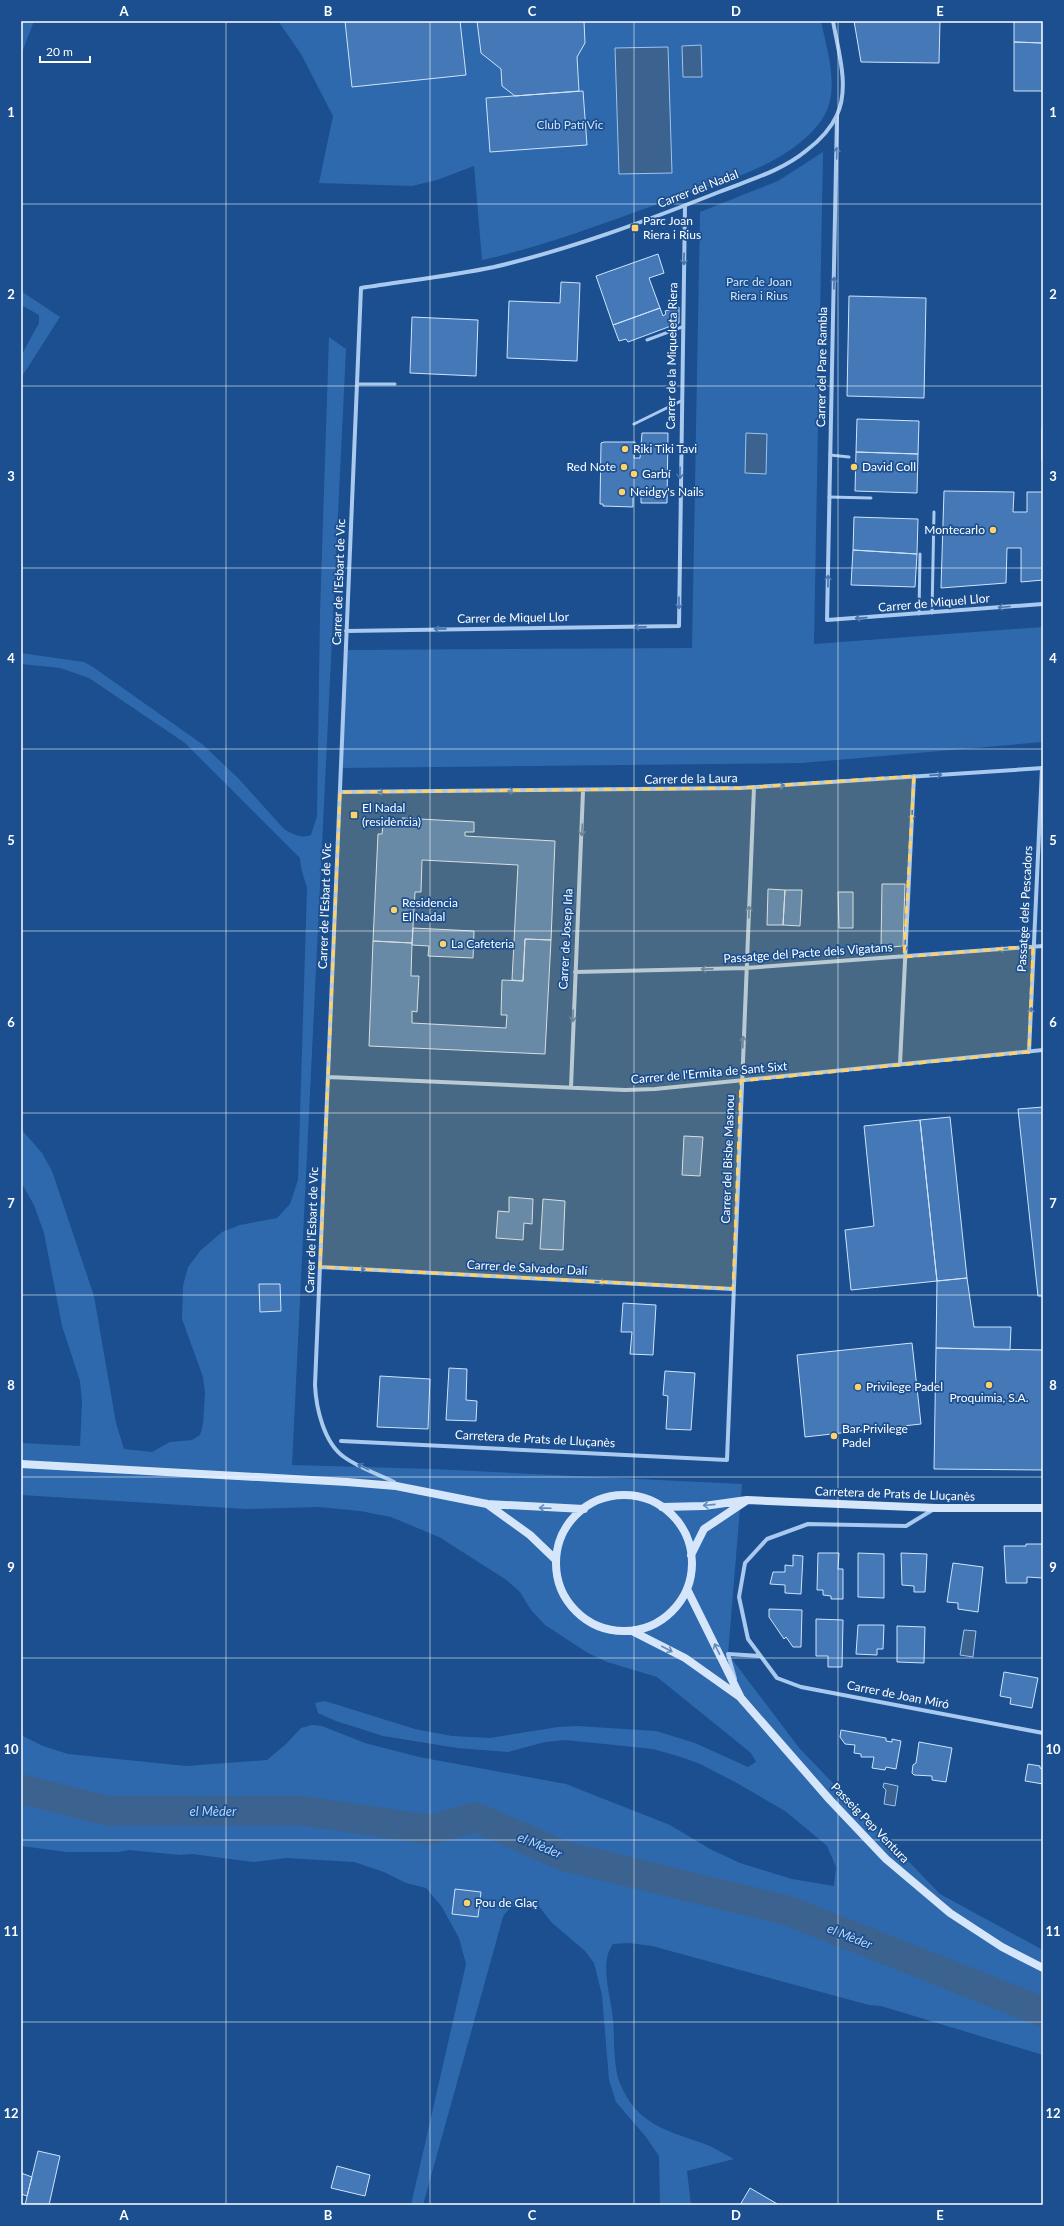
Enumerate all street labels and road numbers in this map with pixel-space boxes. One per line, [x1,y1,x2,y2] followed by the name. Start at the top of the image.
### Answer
[655,166,740,211] street label: Carrer del Nadal
[663,282,680,430] street label: Carrer de la Miqueleta Riera
[813,307,830,427] street label: Carrer del Pare Rambla
[329,518,348,645] street label: Carrer de l'Esbart de Vic
[878,590,991,615] street label: Carrer de Miquel Llor
[457,609,570,626] street label: Carrer de Miquel Llor
[644,770,738,787] street label: Carrer de la Laura
[315,842,334,969] street label: Carrer de l'Esbart de Vic
[1014,845,1035,972] street label: Passatge dels Pescadors
[555,888,576,990] street label: Carrer de Josep Irla
[723,939,893,966] street label: Passatge del Pacte dels Vigatans
[630,1058,788,1087] street label: Carrer de l'Ermita de Sant Sixt
[718,1094,737,1224] street label: Carrer del Bisbe Masnou
[302,1166,321,1293] street label: Carrer de l'Esbart de Vic
[466,1257,589,1278] street label: Carrer de Salvador Dalí
[455,1427,615,1450] street label: Carretera de Prats de Lluçanès
[815,1483,975,1504] street label: Carretera de Prats de Lluçanès
[846,1677,951,1712] street label: Carrer de Joan Miró
[828,1779,913,1866] street label: Passeig Pep Ventura

